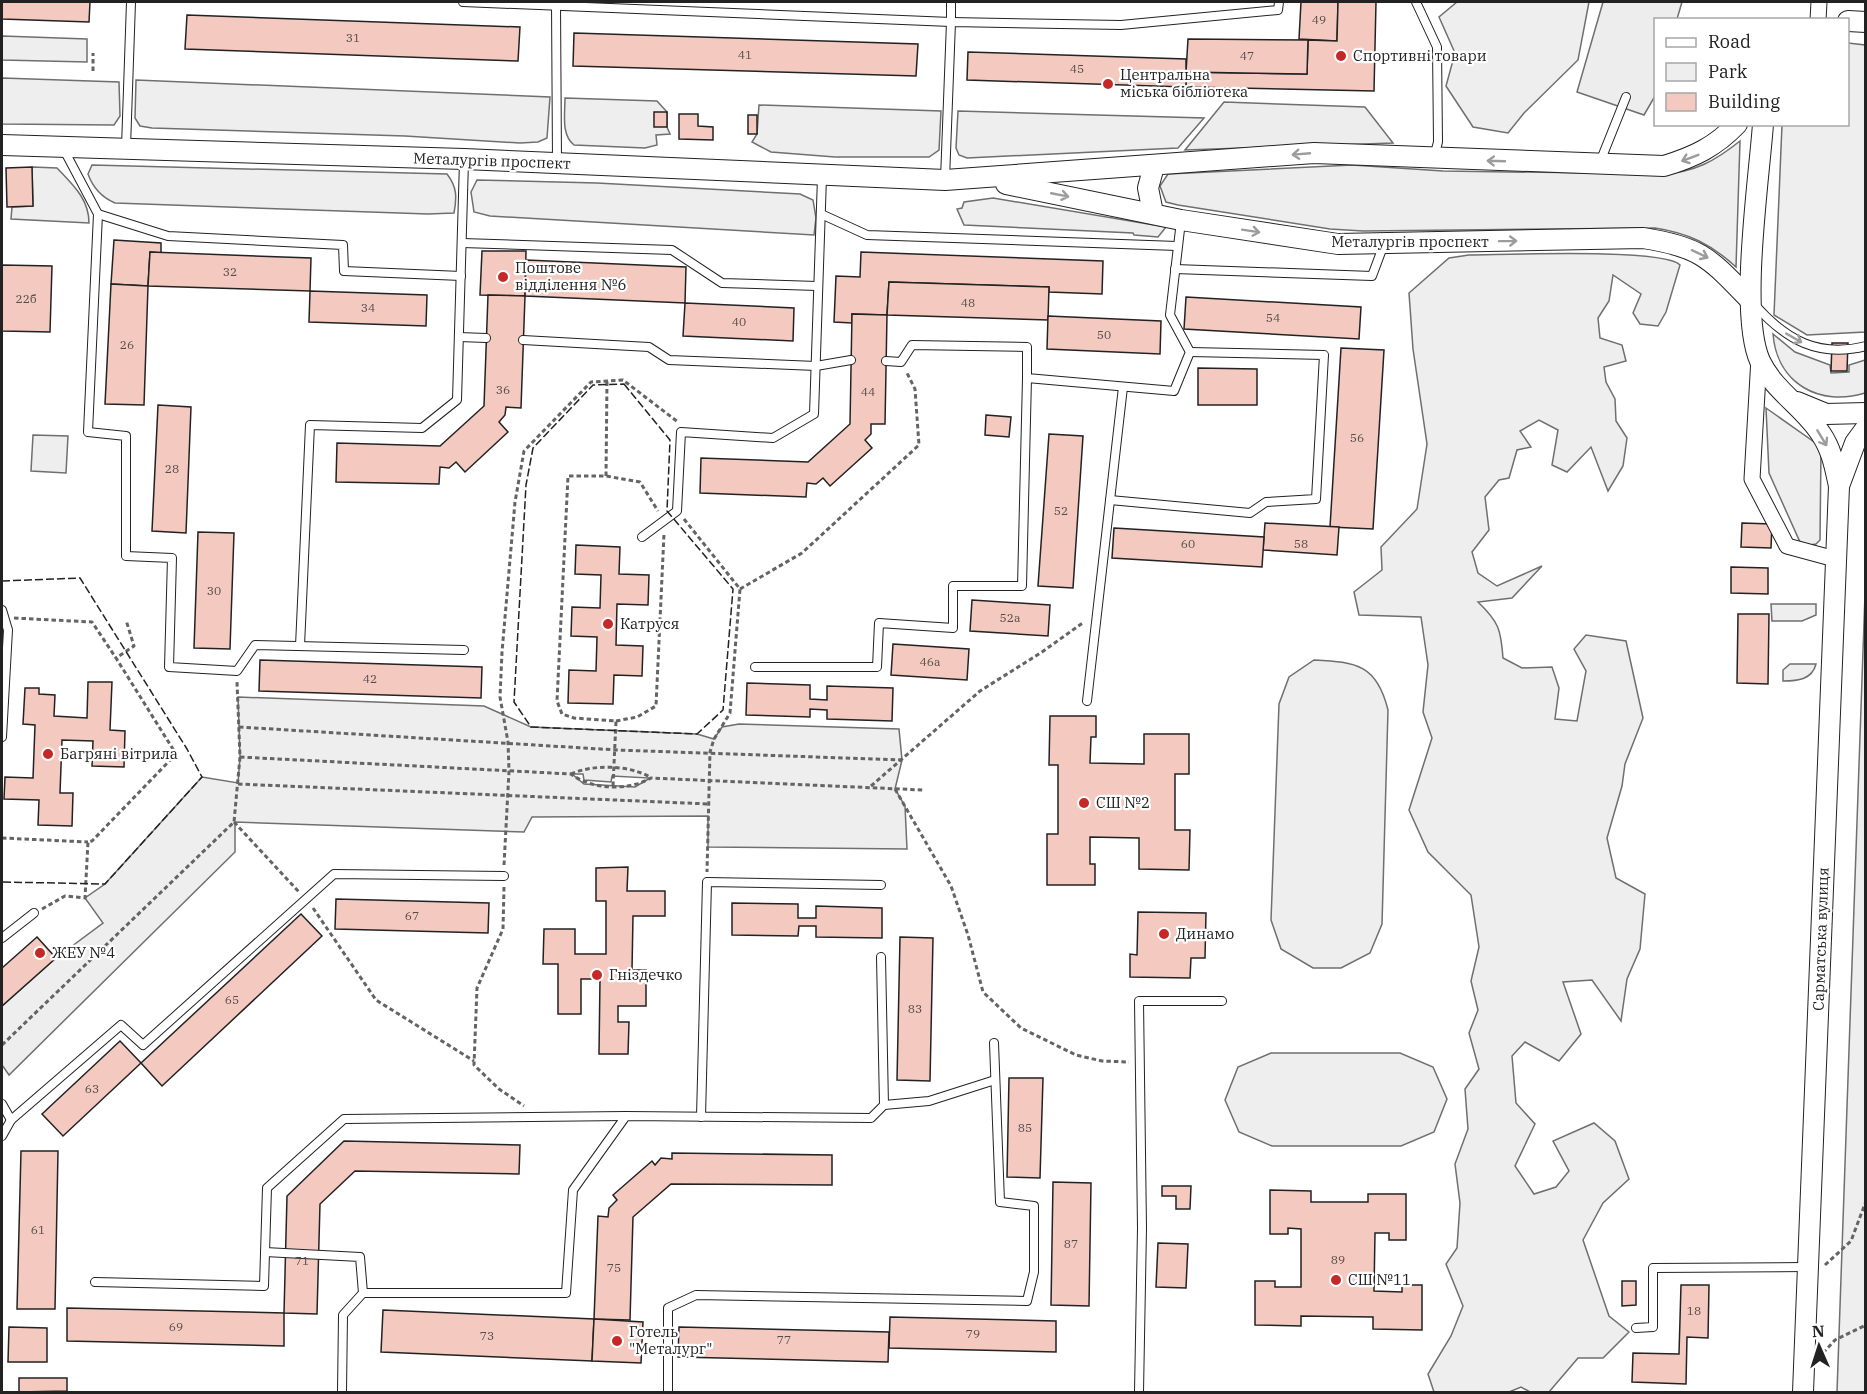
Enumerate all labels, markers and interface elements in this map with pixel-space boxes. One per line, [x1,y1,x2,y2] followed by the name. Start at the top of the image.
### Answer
[1312,12,1326,27] house number: 49
[1654,18,1849,126] legend
[346,30,360,45] house number: 31
[1708,30,1751,53] text: Road
[1353,46,1487,65] place label: Спортивні товари
[738,47,752,62] house number: 41
[1240,48,1254,63] house number: 47
[1334,49,1348,63] marker: Спортивні товари
[1708,60,1748,83] text: Park
[1070,61,1084,76] house number: 45
[1120,65,1248,101] place label: Центральна міська бібліотека
[1101,77,1115,91] marker: Центральна міська бібліотека
[1708,90,1780,113] text: Building
[413,148,571,173] street label: Металургів проспект
[1292,149,1312,160] one-way arrow
[1681,153,1700,164] one-way arrow
[1487,155,1507,166] one-way arrow
[1049,190,1069,201] one-way arrow
[1241,225,1260,236] one-way arrow
[1331,232,1489,251] street label: Металургів проспект
[1497,235,1517,247] one-way arrow
[1691,249,1709,260] one-way arrow
[515,258,627,294] place label: Поштове відділення №6
[223,264,237,279] house number: 32
[496,270,510,284] marker: Поштове відділення №6
[16,291,37,306] house number: 22б
[961,295,975,310] house number: 48
[361,300,375,315] house number: 34
[1266,310,1280,325] house number: 54
[732,314,746,329] house number: 40
[1097,327,1111,342] house number: 50
[1785,332,1802,344] one-way arrow
[120,337,134,352] house number: 26
[496,382,510,397] house number: 36
[861,384,875,399] house number: 44
[1817,429,1829,446] one-way arrow
[1350,430,1364,445] house number: 56
[165,461,179,476] house number: 28
[1054,503,1068,518] house number: 52
[1181,536,1195,551] house number: 60
[1294,536,1308,551] house number: 58
[207,583,221,598] house number: 30
[1000,610,1021,625] house number: 52а
[620,614,679,633] place label: Катруся
[601,617,615,631] marker: Катруся
[920,654,941,669] house number: 46а
[363,671,377,686] house number: 42
[60,744,178,763] place label: Багряні вітрила
[41,747,55,761] marker: Багряні вітрила
[1096,793,1150,812] place label: СШ №2
[1077,796,1091,810] marker: СШ №2
[1809,867,1833,1011] street label: Сарматська вулиця
[405,908,419,923] house number: 67
[1176,924,1234,943] place label: Динамо
[1157,927,1171,941] marker: Динамо
[52,943,115,962] place label: ЖЕУ №4
[33,946,47,960] marker: ЖЕУ №4
[609,965,683,984] place label: Гніздечко
[590,968,604,982] marker: Гніздечко
[225,992,239,1007] house number: 65
[908,1001,922,1016] house number: 83
[85,1081,99,1096] house number: 63
[1018,1120,1032,1135] house number: 85
[31,1222,45,1237] house number: 61
[1064,1236,1078,1251] house number: 87
[1331,1252,1345,1267] house number: 89
[295,1253,309,1268] house number: 71
[607,1260,621,1275] house number: 75
[1348,1270,1411,1289] place label: СШ №11
[1329,1273,1343,1287] marker: СШ №11
[1687,1303,1701,1318] house number: 18
[1789,1316,1849,1376] north arrow
[169,1319,183,1334] house number: 69
[1811,1321,1825,1341] text: N
[629,1322,713,1358] place label: Готель "Металург"
[966,1326,980,1341] house number: 79
[480,1328,494,1343] house number: 73
[777,1332,791,1347] house number: 77
[610,1334,624,1348] marker: Готель "Металург"

